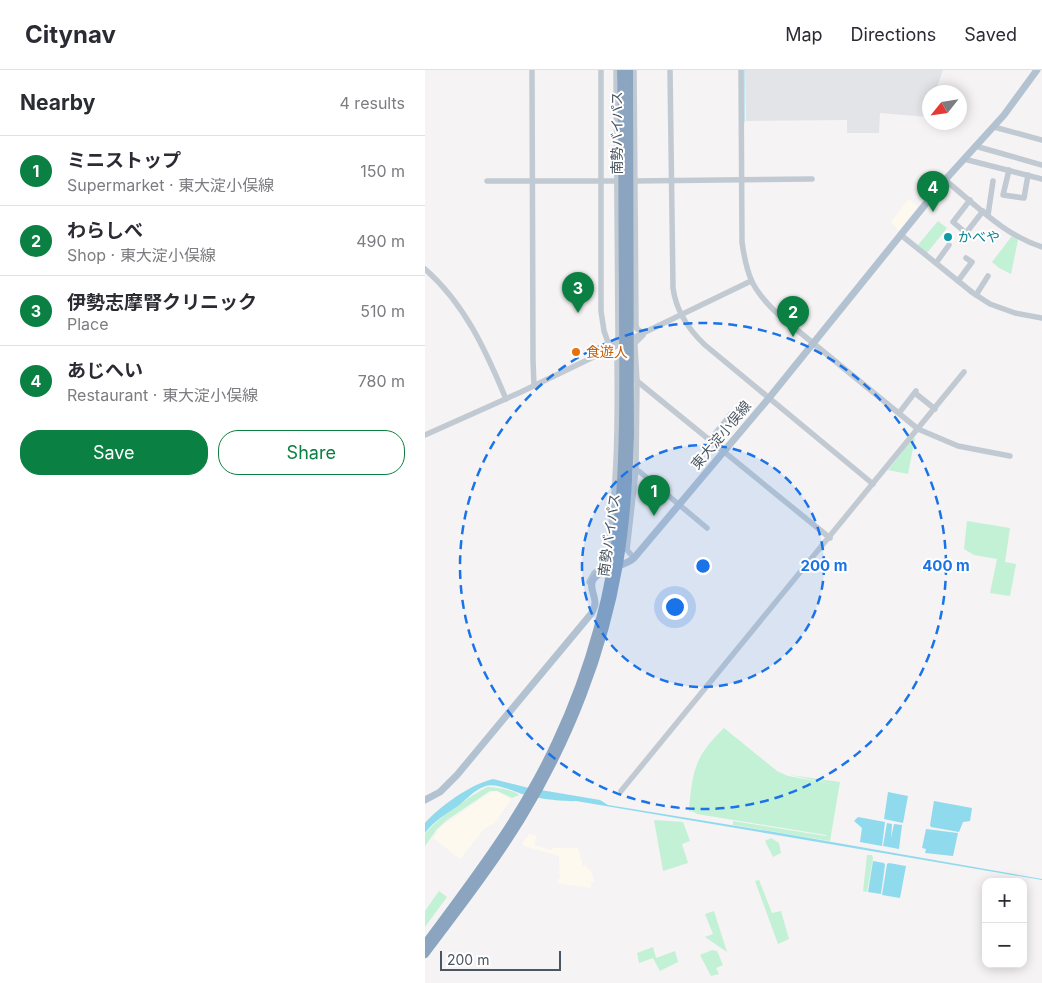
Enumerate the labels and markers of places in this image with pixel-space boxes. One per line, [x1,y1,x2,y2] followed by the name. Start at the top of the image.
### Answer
[917,171,949,212] pin: 4
[958,228,1000,245] place label: かべや
[942,231,954,243] marker: かべや
[562,272,594,313] pin: 3
[777,296,809,337] pin: 2
[586,343,628,360] place label: 食遊人
[570,346,582,358] marker: 食遊人
[638,475,670,516] pin: 1
[694,557,712,575] centre of rings

